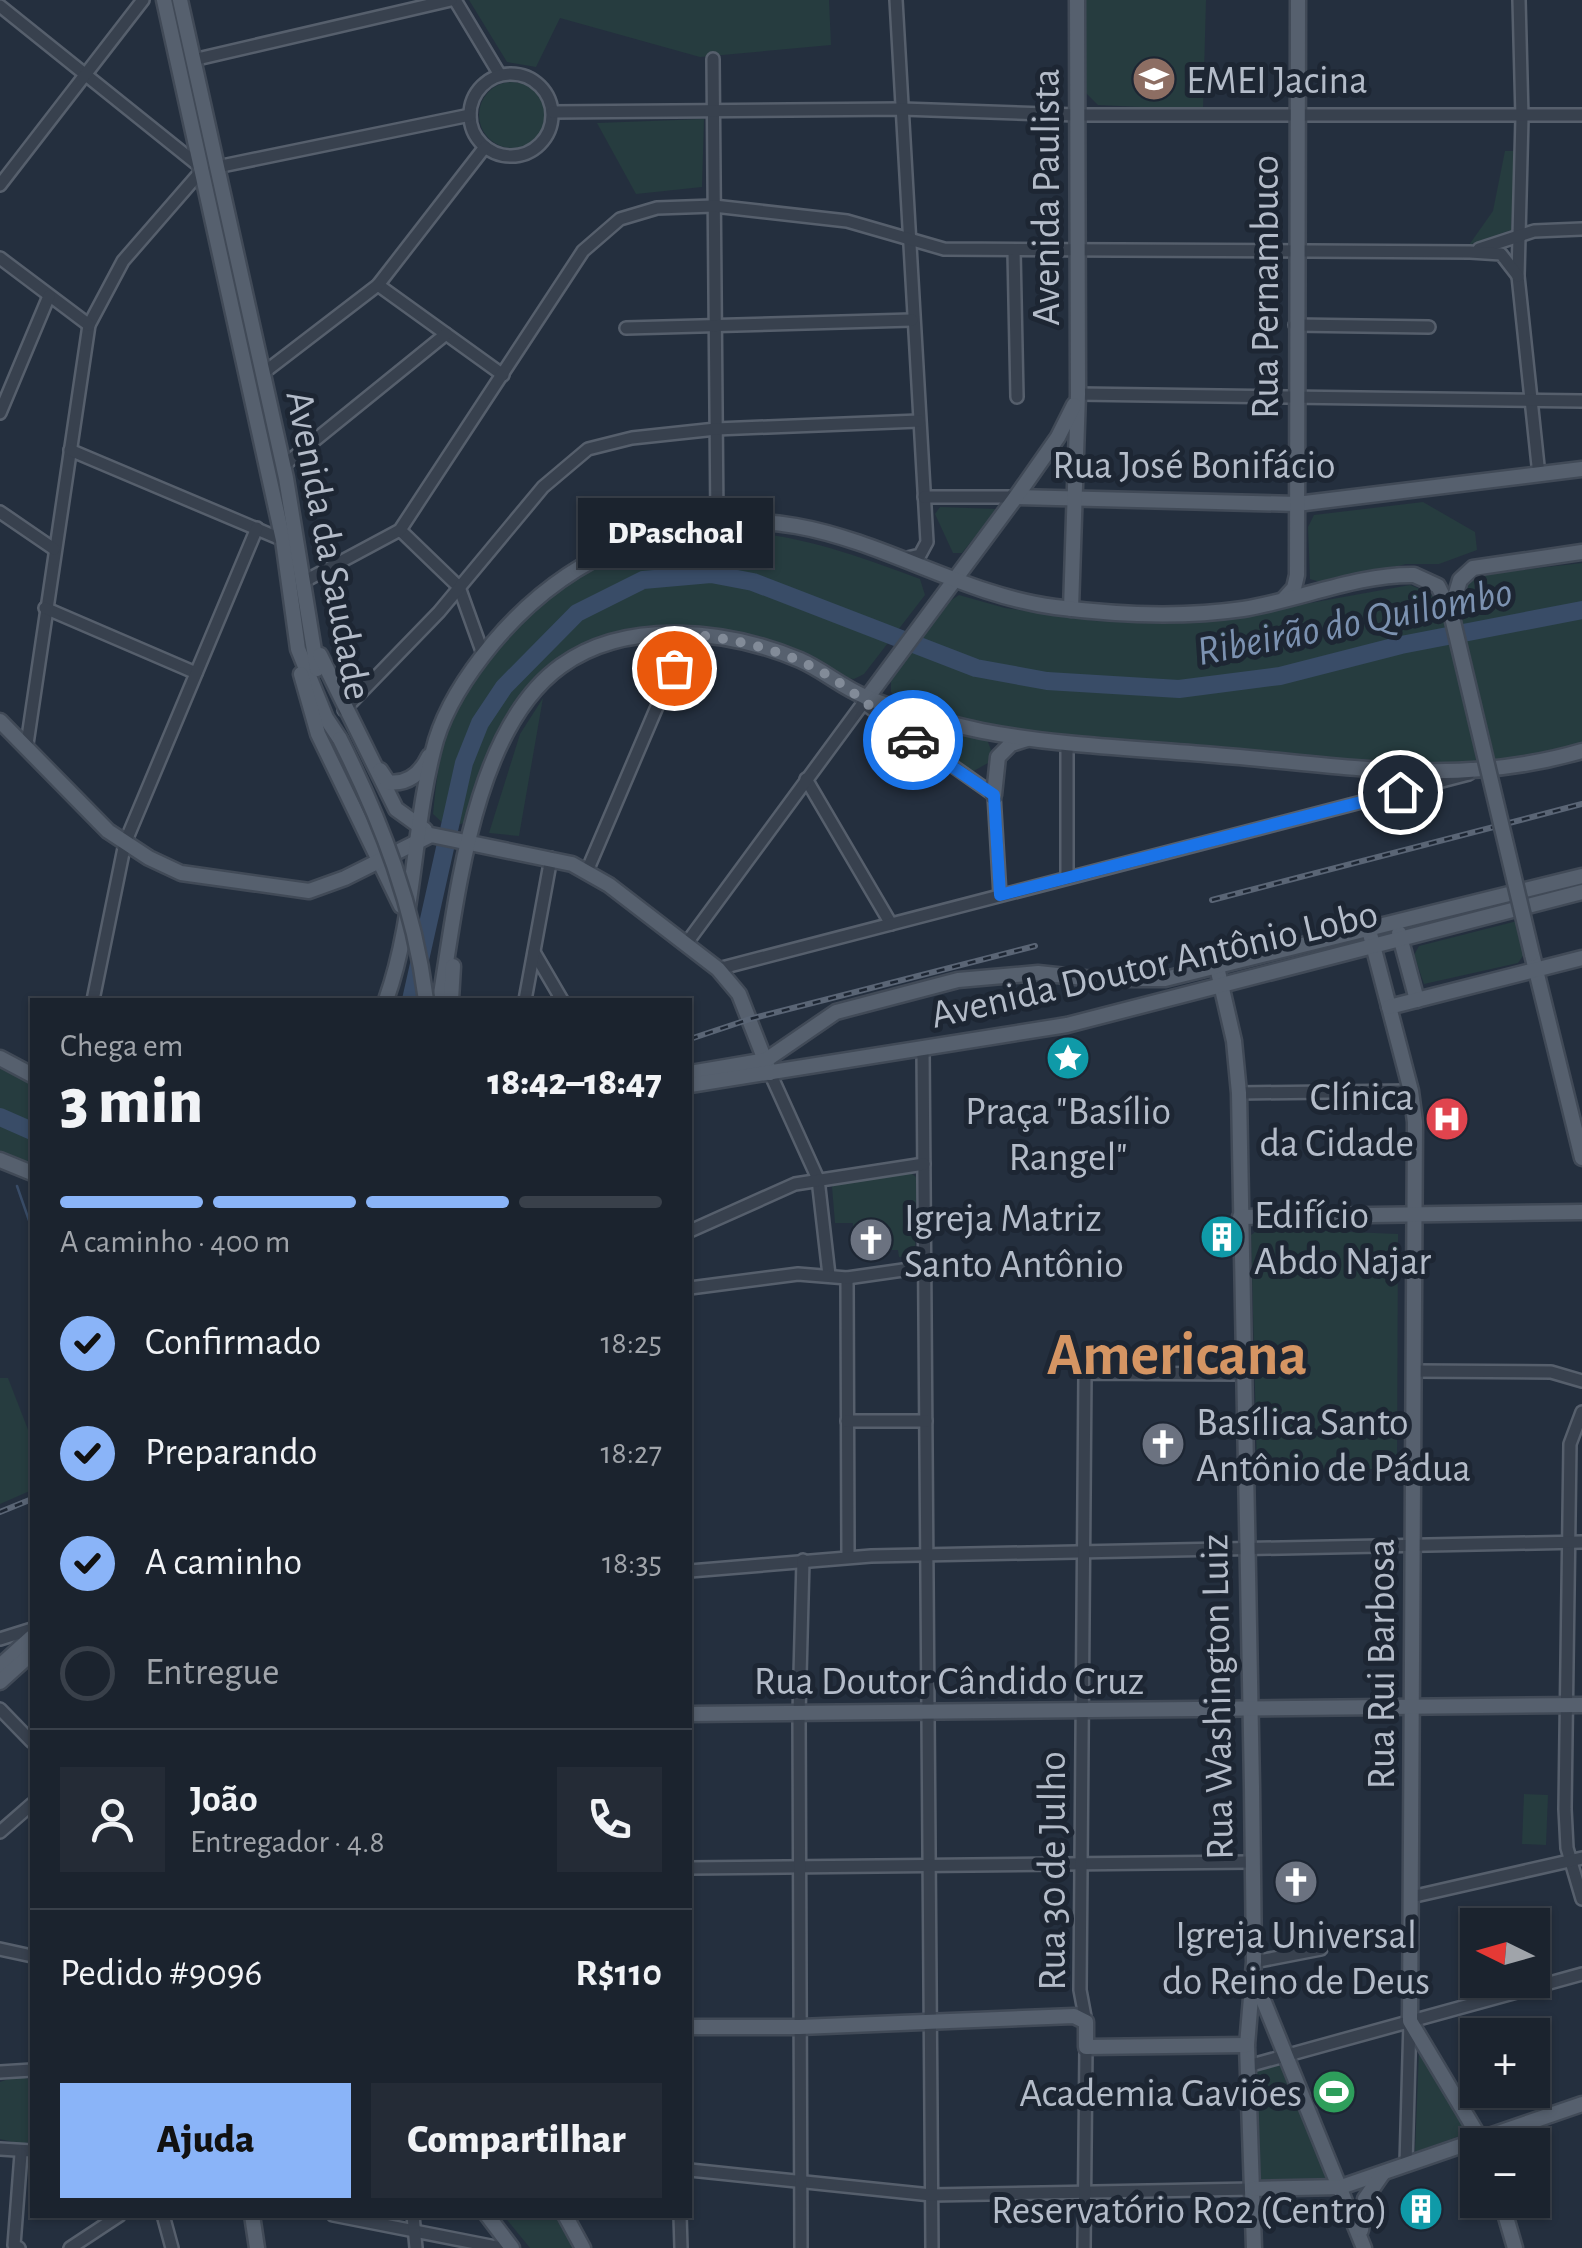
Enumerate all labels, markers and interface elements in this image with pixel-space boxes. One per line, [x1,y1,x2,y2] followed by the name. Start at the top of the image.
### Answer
[1131,56,1177,102] school or university icon: EMEI Jacina
[1186,61,1368,101] place label: EMEI Jacina
[1027,68,1067,326] street label: Avenida Paulista
[1246,155,1286,419] street label: Rua Pernambuco
[278,387,378,703] street label: Avenida da Saudade
[1052,446,1336,486] street label: Rua José Bonifácio
[576,498,772,568] callout: DPaschoal
[607,517,744,549] text: DPaschoal
[1193,571,1516,673] water label: Ribeirão do Quilombo
[632,626,717,711] pin
[647,641,702,696] icon: bag
[863,690,963,790] courier
[886,713,941,768] icon: car
[1358,750,1443,835] pin
[1373,765,1428,820] icon: home
[927,894,1382,1036] street label: Avenida Doutor Antônio Lobo
[60,1030,183,1062] text: Chega em
[1045,1035,1091,1081] place icon: Praça "Basílio Rangel"
[487,1064,662,1102] text: 18:42–18:47
[60,1070,203,1135] text: 3 min
[1259,1078,1414,1164] place label: Clínica da Cidade
[965,1092,1171,1178] place label: Praça "Basílio Rangel"
[1424,1096,1470,1142] hospital icon: Clínica da Cidade
[1254,1196,1431,1282] place label: Edifício Abdo Najar
[904,1199,1124,1285] place label: Igreja Matriz Santo Antônio
[1199,1214,1245,1260] building icon: Edifício Abdo Najar
[848,1217,894,1263] church icon: Igreja Matriz Santo Antônio
[60,1226,290,1258] text: A caminho · 400 m
[60,1316,115,1371] icon: check
[145,1324,321,1362] text: Confirmado
[1047,1326,1307,1386] district label: Americana
[601,1327,662,1359] text: 18:25
[1196,1403,1471,1489] place label: Basílica Santo Antônio de Pádua
[1140,1421,1186,1467] church icon: Basílica Santo Antônio de Pádua
[60,1426,115,1481] icon: check
[145,1434,318,1472] text: Preparando
[601,1437,662,1469] text: 18:27
[1195,1534,1241,1860] street label: Rua Washington Luiz
[60,1536,115,1591] icon: check
[1362,1539,1402,1789] street label: Rua Rui Barbosa
[145,1544,302,1582] text: A caminho
[602,1547,662,1579] text: 18:35
[145,1654,279,1692] text: Entregue
[754,1662,1144,1702] street label: Rua Doutor Cândido Cruz
[1033,1751,1073,1991] street label: Rua 30 de Julho
[60,1767,165,1872] button: person
[557,1767,662,1872] button: phone
[190,1781,258,1819] text: João
[190,1826,385,1858] text: Entregador · 4.8
[1273,1859,1319,1905] church icon: Igreja Universal do Reino de Deus
[1460,1908,1550,1998] north arrow
[1460,1908,1550,2218] map controls
[1162,1916,1430,2002] place label: Igreja Universal do Reino de Deus
[60,1955,262,1993] text: Pedido #9096
[575,1955,662,1993] text: R$110
[1460,2018,1550,2108] button: +
[1311,2069,1357,2115] sports icon: Academia Gaviões
[1019,2074,1302,2114] place label: Academia Gaviões
[60,2083,351,2198] button: Ajuda
[371,2083,662,2198] button: Compartilhar
[1460,2128,1550,2218] button: −
[1398,2186,1444,2232] building icon: Reservatório R02 (Centro)
[991,2191,1388,2231] place label: Reservatório R02 (Centro)

